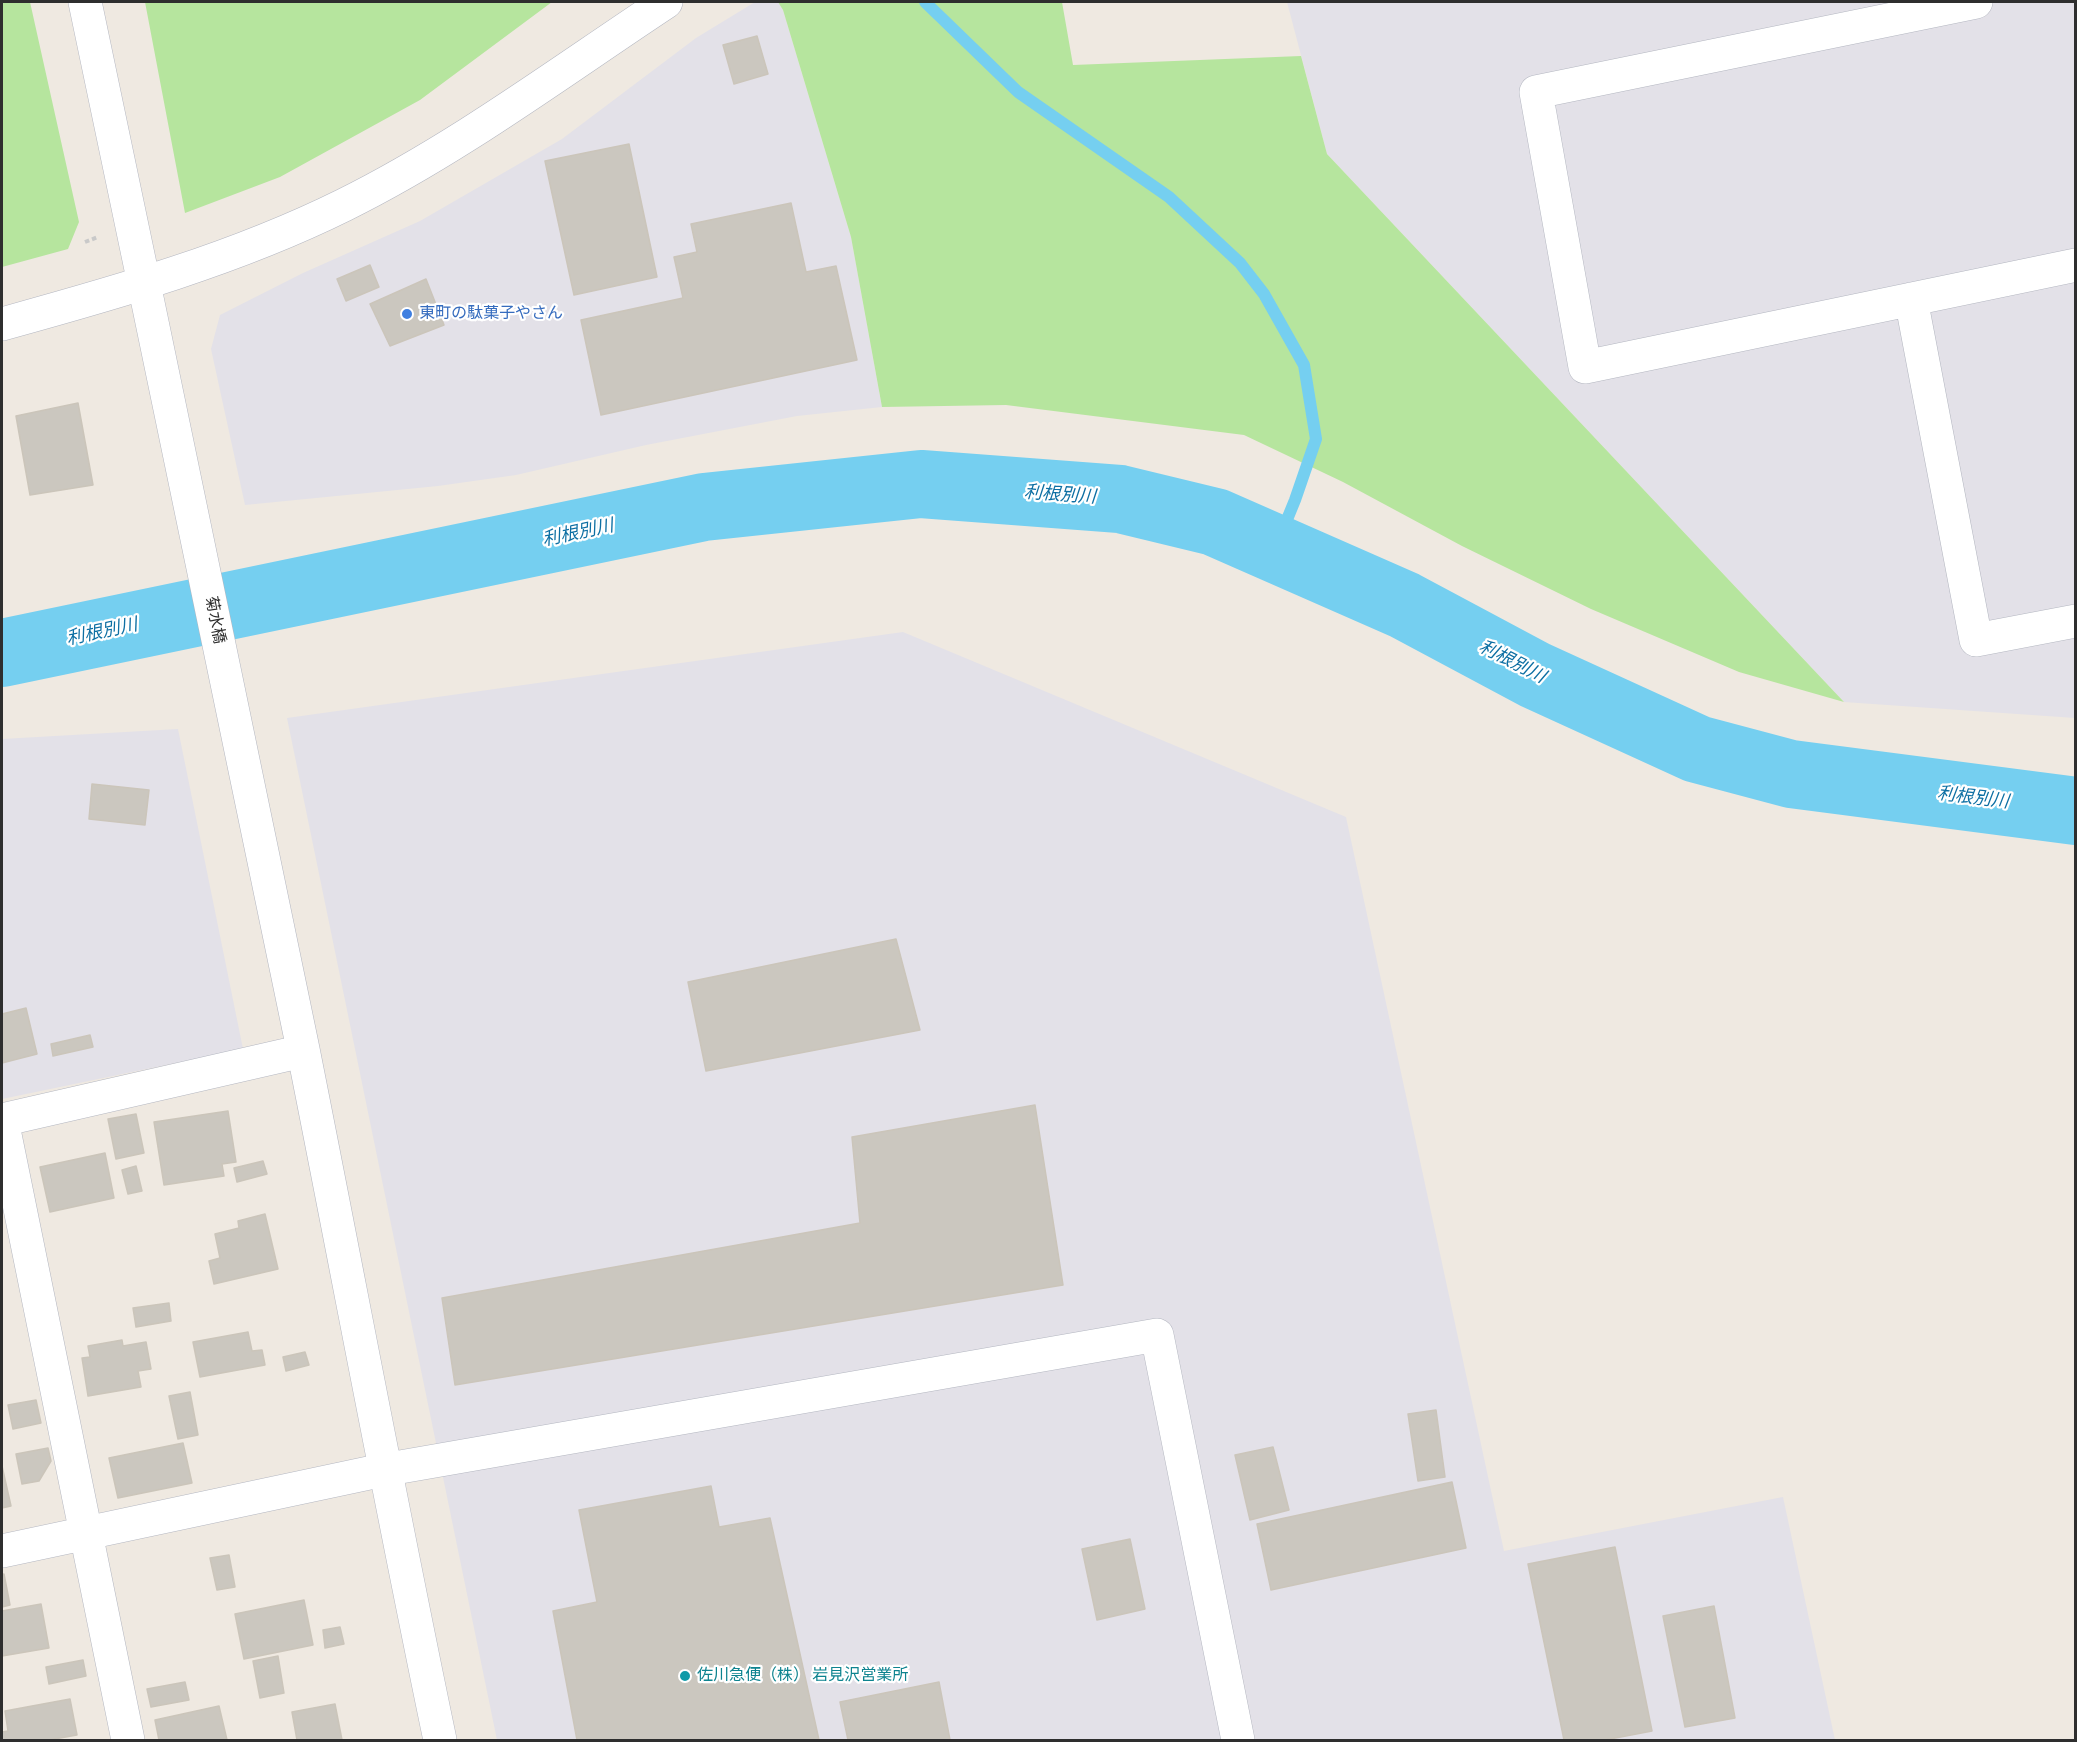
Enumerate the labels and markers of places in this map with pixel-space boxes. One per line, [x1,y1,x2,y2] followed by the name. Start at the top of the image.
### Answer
[419,304,563,324] place label: 東町の駄菓子やさん
[400,307,414,321] marker: 東町の駄菓子やさん
[697,1666,908,1686] place label: 佐川急便（株） 岩見沢営業所
[678,1669,692,1683] marker: 佐川急便（株） 岩見沢営業所

